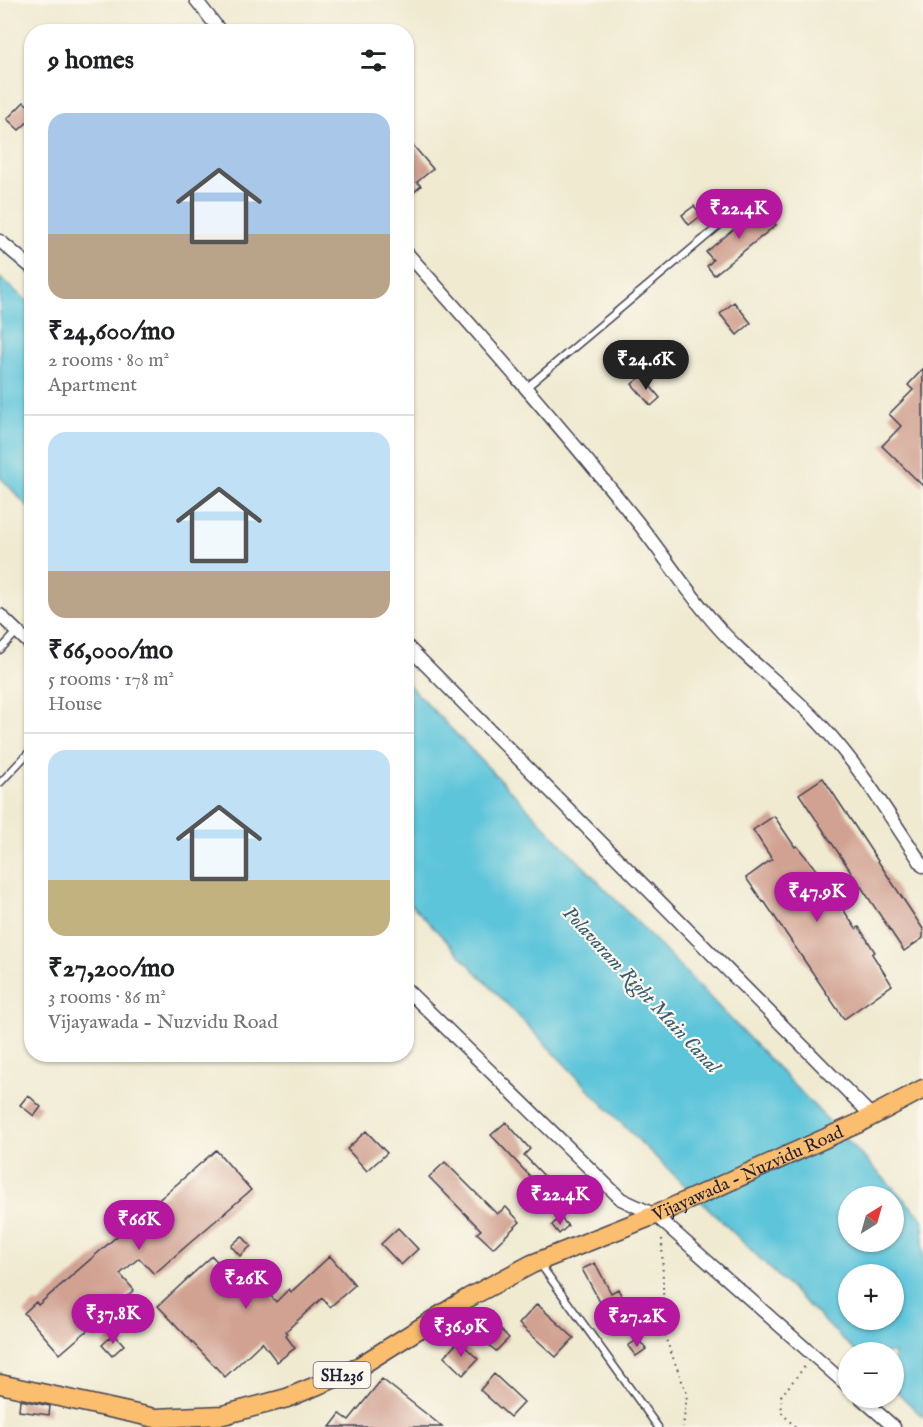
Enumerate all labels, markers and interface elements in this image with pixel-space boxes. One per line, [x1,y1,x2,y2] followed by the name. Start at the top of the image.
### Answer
[48,44,134,77] text: 9 homes
[357,44,390,77] icon: filters
[165,152,273,260] icon: home
[690,189,788,240] pin: ₹22.4K
[710,196,768,221] text: ₹22.4K
[48,315,175,348] text: ₹24,600/mo
[597,340,695,391] pin: ₹24.6K
[617,347,675,372] text: ₹24.6K
[48,348,169,373] text: 2 rooms · 80 m²
[48,373,137,398] text: Apartment
[165,471,273,579] icon: home
[48,634,173,667] text: ₹66,000/mo
[48,667,174,692] text: 5 rooms · 178 m²
[48,692,102,717] text: House
[165,789,273,897] icon: home
[768,872,866,923] pin: ₹47.9K
[788,879,846,904] text: ₹47.9K
[556,901,726,1081] water label: Polavaram Right Main Canal
[48,952,174,985] text: ₹27,200/mo
[48,985,166,1010] text: 3 rooms · 86 m²
[48,1010,278,1035] text: Vijayawada - Nuzvidu Road
[648,1121,848,1228] street label: Vijayawada - Nuzvidu Road
[511,1175,609,1226] pin: ₹22.4K
[531,1182,589,1207] text: ₹22.4K
[838,1186,904,1252] north arrow
[838,1186,904,1408] map controls
[103,1200,175,1251] pin: ₹66K
[118,1207,160,1232] text: ₹66K
[210,1259,282,1310] pin: ₹26K
[838,1264,904,1330] button: +
[224,1266,268,1291] text: ₹26K
[64,1294,162,1345] pin: ₹37.8K
[588,1297,686,1348] pin: ₹27.2K
[86,1301,140,1326] text: ₹37.8K
[608,1304,666,1329] text: ₹27.2K
[412,1307,510,1358] pin: ₹36.9K
[434,1314,488,1339] text: ₹36.9K
[838,1342,904,1408] button: −
[314,1362,370,1388] road number: SH236

